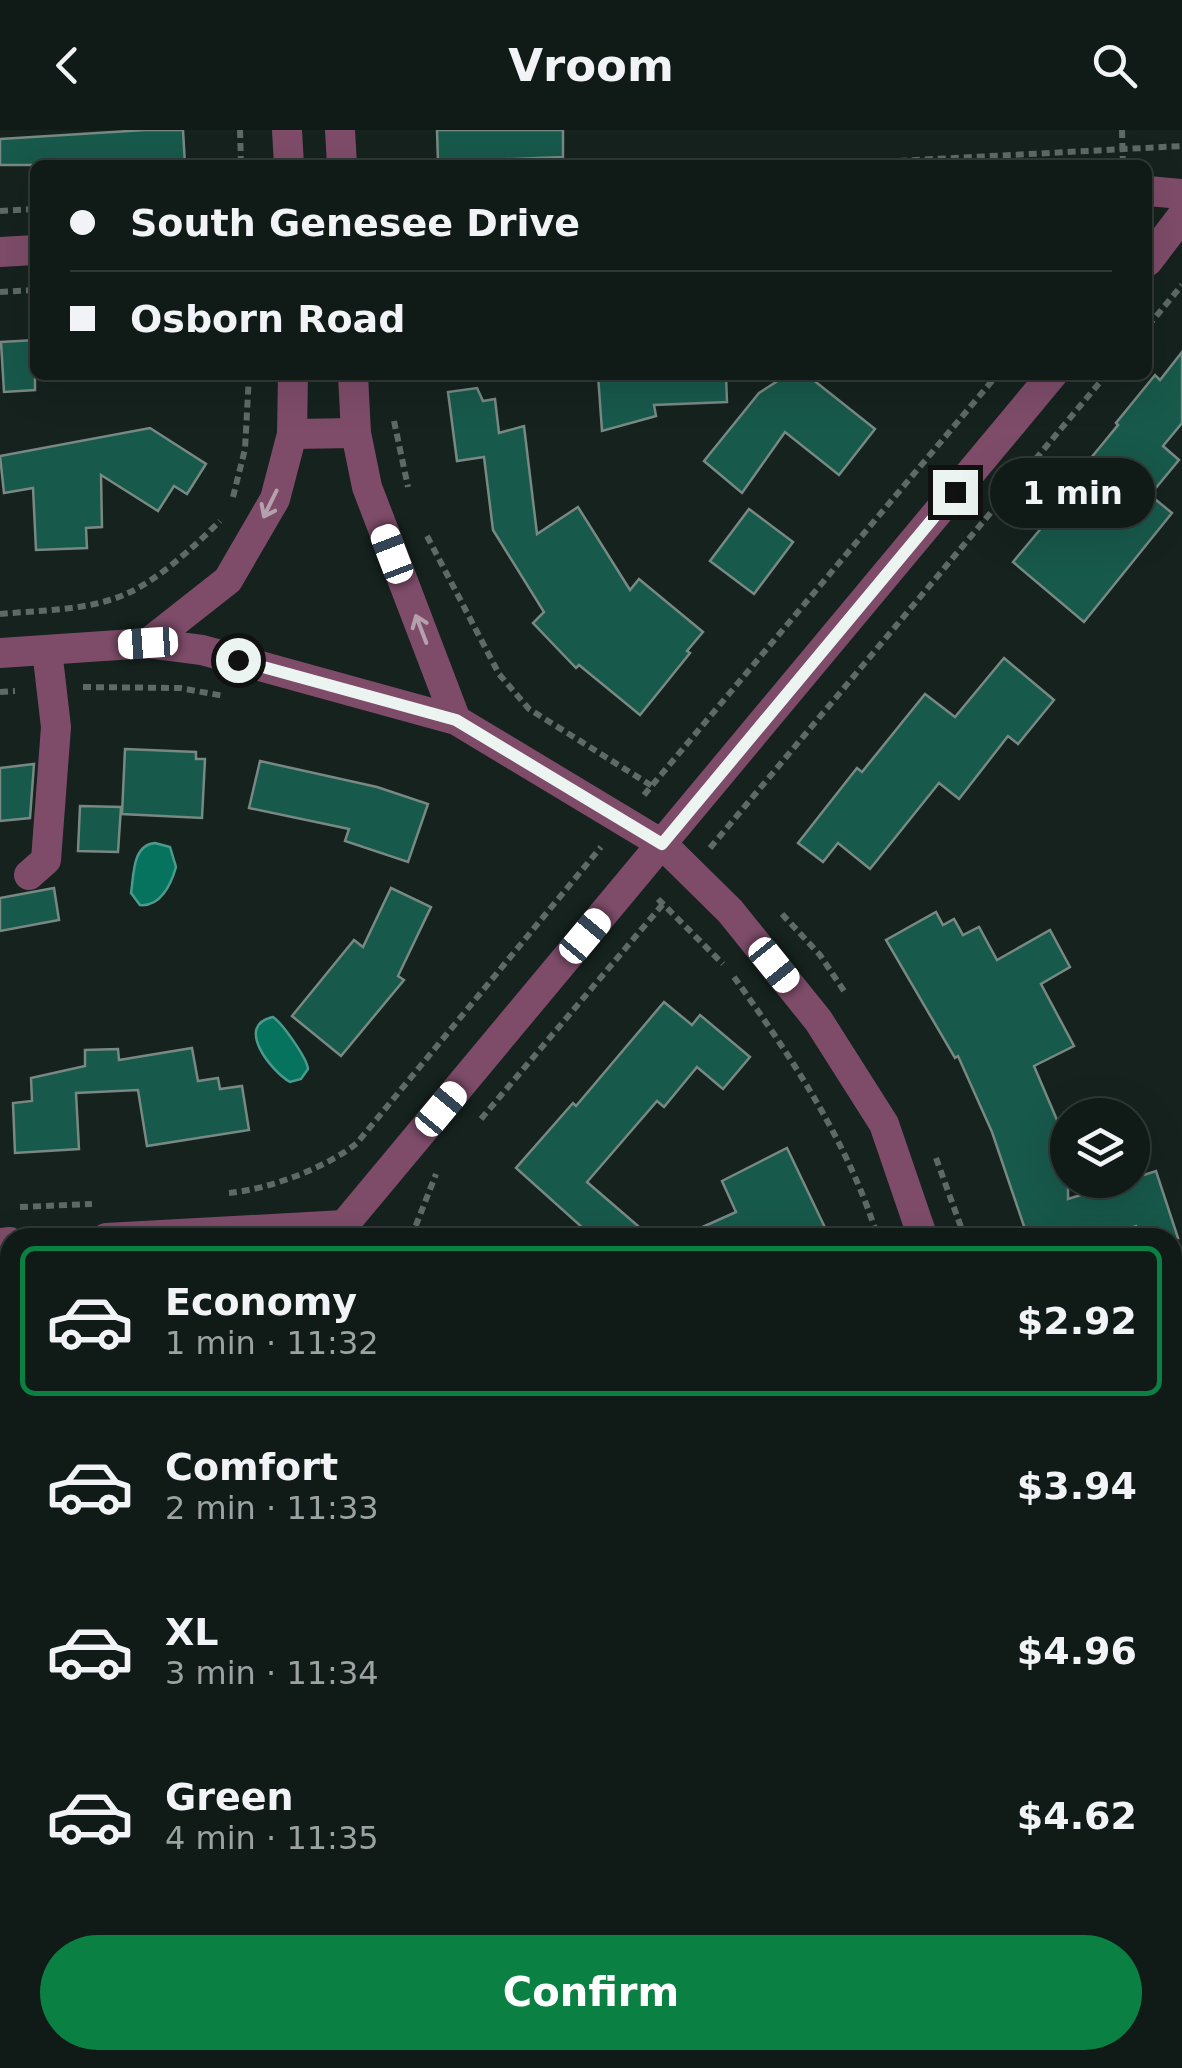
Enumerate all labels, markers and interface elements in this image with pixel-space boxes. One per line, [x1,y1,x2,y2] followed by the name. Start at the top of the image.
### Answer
[40,38,95,93] icon: back
[1087,38,1142,93] icon: search
[508,39,674,92] text: Vroom
[130,201,580,245] text: South Genesee Drive
[130,297,405,341] text: Osborn Road
[990,457,1155,527] callout: 1 min
[933,470,978,515] route end
[1022,474,1123,512] text: 1 min
[260,488,279,518] one-way arrow
[367,521,417,587] car
[411,614,429,645] one-way arrow
[117,626,179,660] car
[216,638,261,683] route start
[554,903,616,969] car
[743,932,805,998] car
[410,1076,472,1142] car
[1050,1098,1150,1198] map controls
[1050,1098,1150,1198] button: layers
[45,1276,135,1366] icon: car
[165,1280,357,1324] text: Economy
[1017,1299,1137,1343] text: $2.92
[165,1324,379,1362] text: 1 min · 11:32
[45,1441,135,1531] icon: car
[165,1445,338,1489] text: Comfort
[1017,1464,1137,1508] text: $3.94
[165,1489,379,1527] text: 2 min · 11:33
[45,1606,135,1696] icon: car
[165,1610,219,1654] text: XL
[1017,1629,1137,1673] text: $4.96
[165,1654,379,1692] text: 3 min · 11:34
[45,1771,135,1861] icon: car
[165,1775,294,1819] text: Green
[1017,1794,1137,1838] text: $4.62
[165,1819,379,1857] text: 4 min · 11:35
[40,1935,1142,2050] button: Confirm

